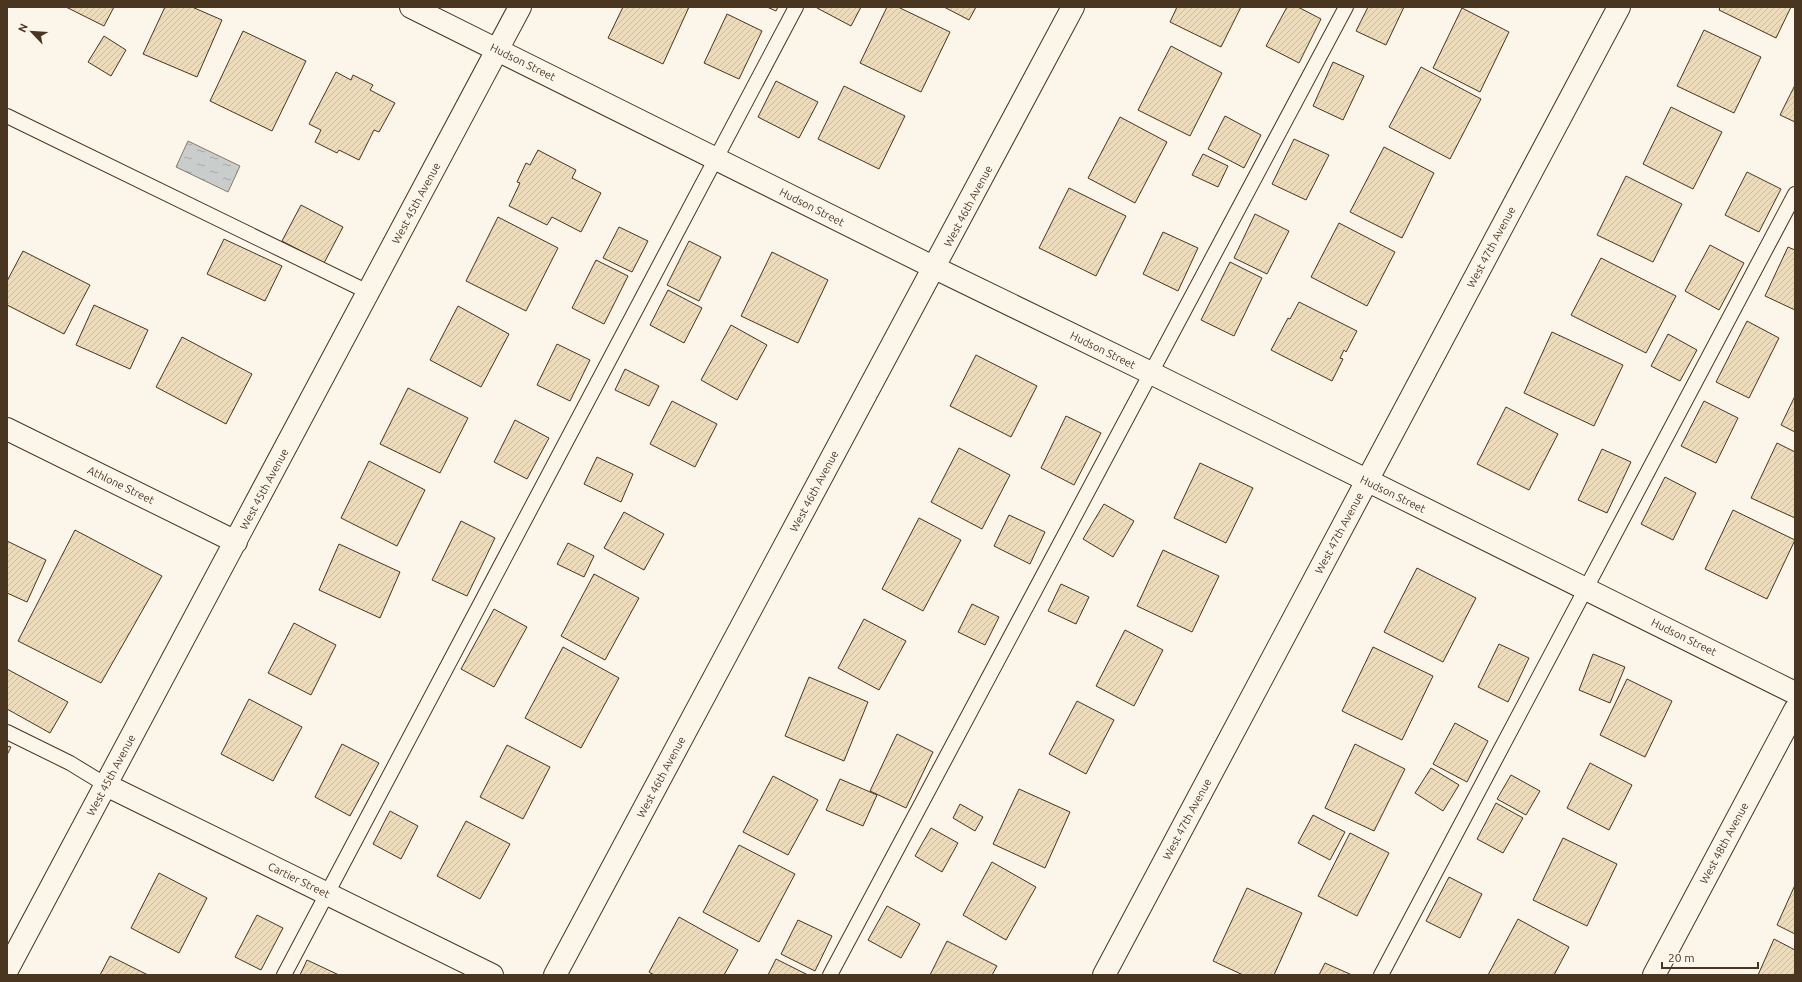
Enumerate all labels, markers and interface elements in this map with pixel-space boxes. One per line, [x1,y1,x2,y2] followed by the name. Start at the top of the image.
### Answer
[12,12,52,52] north arrow
[16,22,30,34] text: N
[488,41,558,83] street label: Hudson Street
[390,160,442,246] street label: West 45th Avenue
[942,163,994,249] street label: West 46th Avenue
[778,186,847,229] street label: Hudson Street
[1465,204,1517,290] street label: West 47th Avenue
[1068,329,1138,371] street label: Hudson Street
[238,446,290,532] street label: West 45th Avenue
[788,448,840,534] street label: West 46th Avenue
[86,464,157,507] street label: Athlone Street
[1358,473,1428,515] street label: Hudson Street
[1313,490,1365,576] street label: West 47th Avenue
[1649,616,1719,658] street label: Hudson Street
[85,732,137,818] street label: West 45th Avenue
[635,734,687,820] street label: West 46th Avenue
[1161,776,1213,862] street label: West 47th Avenue
[1698,800,1750,886] street label: West 48th Avenue
[266,860,332,900] street label: Cartier Street
[1662,944,1758,970] scale bar
[1668,951,1695,964] text: 20 m

